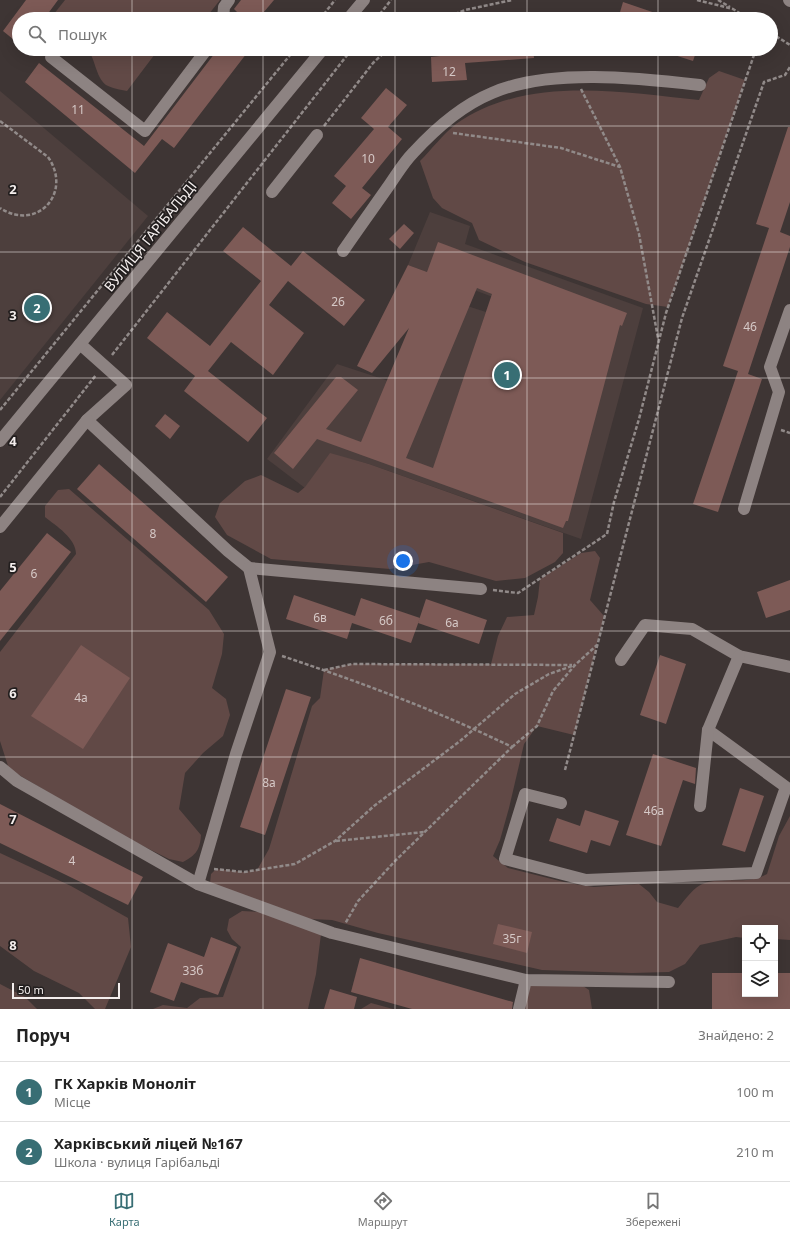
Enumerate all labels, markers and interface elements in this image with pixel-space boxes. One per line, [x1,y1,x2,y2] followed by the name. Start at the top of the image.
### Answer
[12,12,778,56] search box
[26,23,48,45] icon: search
[58,24,107,44] text: Пошук
[442,63,456,80] house number: 12
[71,101,85,118] house number: 11
[361,150,375,167] house number: 10
[99,177,201,295] street label: ВУЛИЦЯ ГАРІБАЛЬДІ
[9,180,17,198] text: 2
[24,293,50,323] pin: 2
[331,293,345,310] house number: 26
[9,306,17,324] text: 3
[743,318,757,335] house number: 46
[494,360,520,390] pin: 1
[9,432,17,450] text: 4
[150,525,157,542] house number: 8
[393,551,413,571] your location
[9,558,17,576] text: 5
[31,565,38,582] house number: 6
[313,609,327,626] house number: 6в
[379,612,393,629] house number: 6б
[445,614,459,631] house number: 6а
[9,684,17,702] text: 6
[74,689,88,706] house number: 4а
[262,774,276,791] house number: 8а
[644,802,664,819] house number: 46а
[9,810,17,828] text: 7
[69,852,76,869] house number: 4
[742,925,778,997] map controls
[742,925,778,961] button: locate
[503,930,521,947] house number: 35г
[9,936,17,954] text: 8
[742,961,778,997] button: layers
[183,962,203,979] house number: 33б
[12,981,120,1000] scale bar
[18,982,44,997] text: 50 m
[16,1024,70,1047] text: Поруч
[698,1026,774,1044] text: Знайдено: 2
[54,1073,196,1093] text: ГК Харків Моноліт
[25,1083,33,1101] text: 1
[736,1083,774,1101] text: 100 m
[54,1093,91,1111] text: Місце
[54,1133,243,1153] text: Харківський ліцей №167
[25,1143,33,1161] text: 2
[736,1143,774,1161] text: 210 m
[54,1153,220,1171] text: Школа · вулиця Гарібальді
[109,1190,140,1229] tab: Карта
[358,1190,408,1229] tab: Маршрут
[626,1190,681,1229] tab: Збережені

